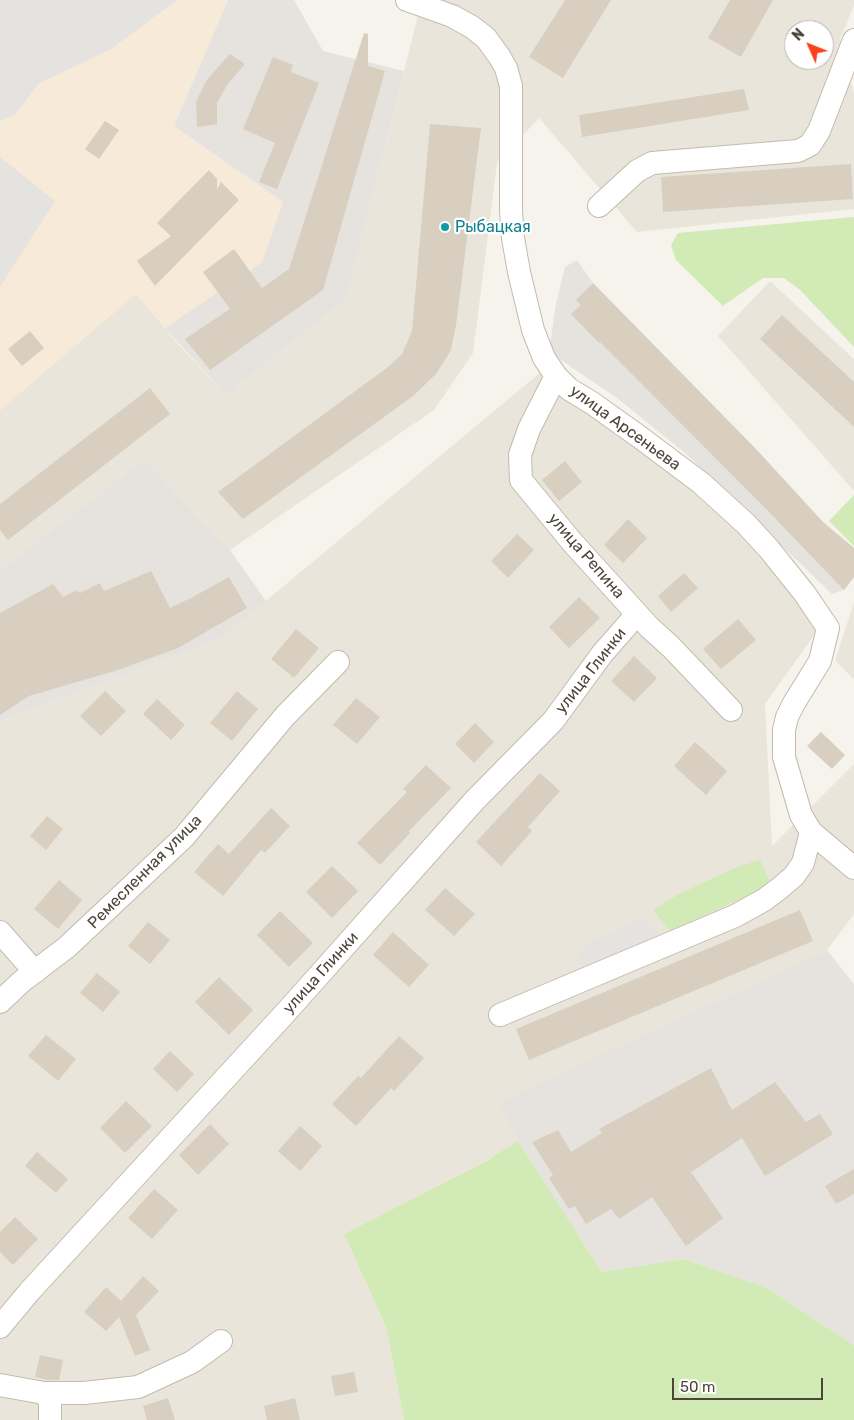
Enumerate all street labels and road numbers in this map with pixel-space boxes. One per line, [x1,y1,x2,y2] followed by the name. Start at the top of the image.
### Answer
[566,381,684,475] street label: улица Арсеньева
[544,509,628,603] street label: улица Репина
[552,624,630,718] street label: улица Глинки
[84,811,206,933] street label: Ремесленная улица
[279,928,363,1018] street label: улица Глинки

